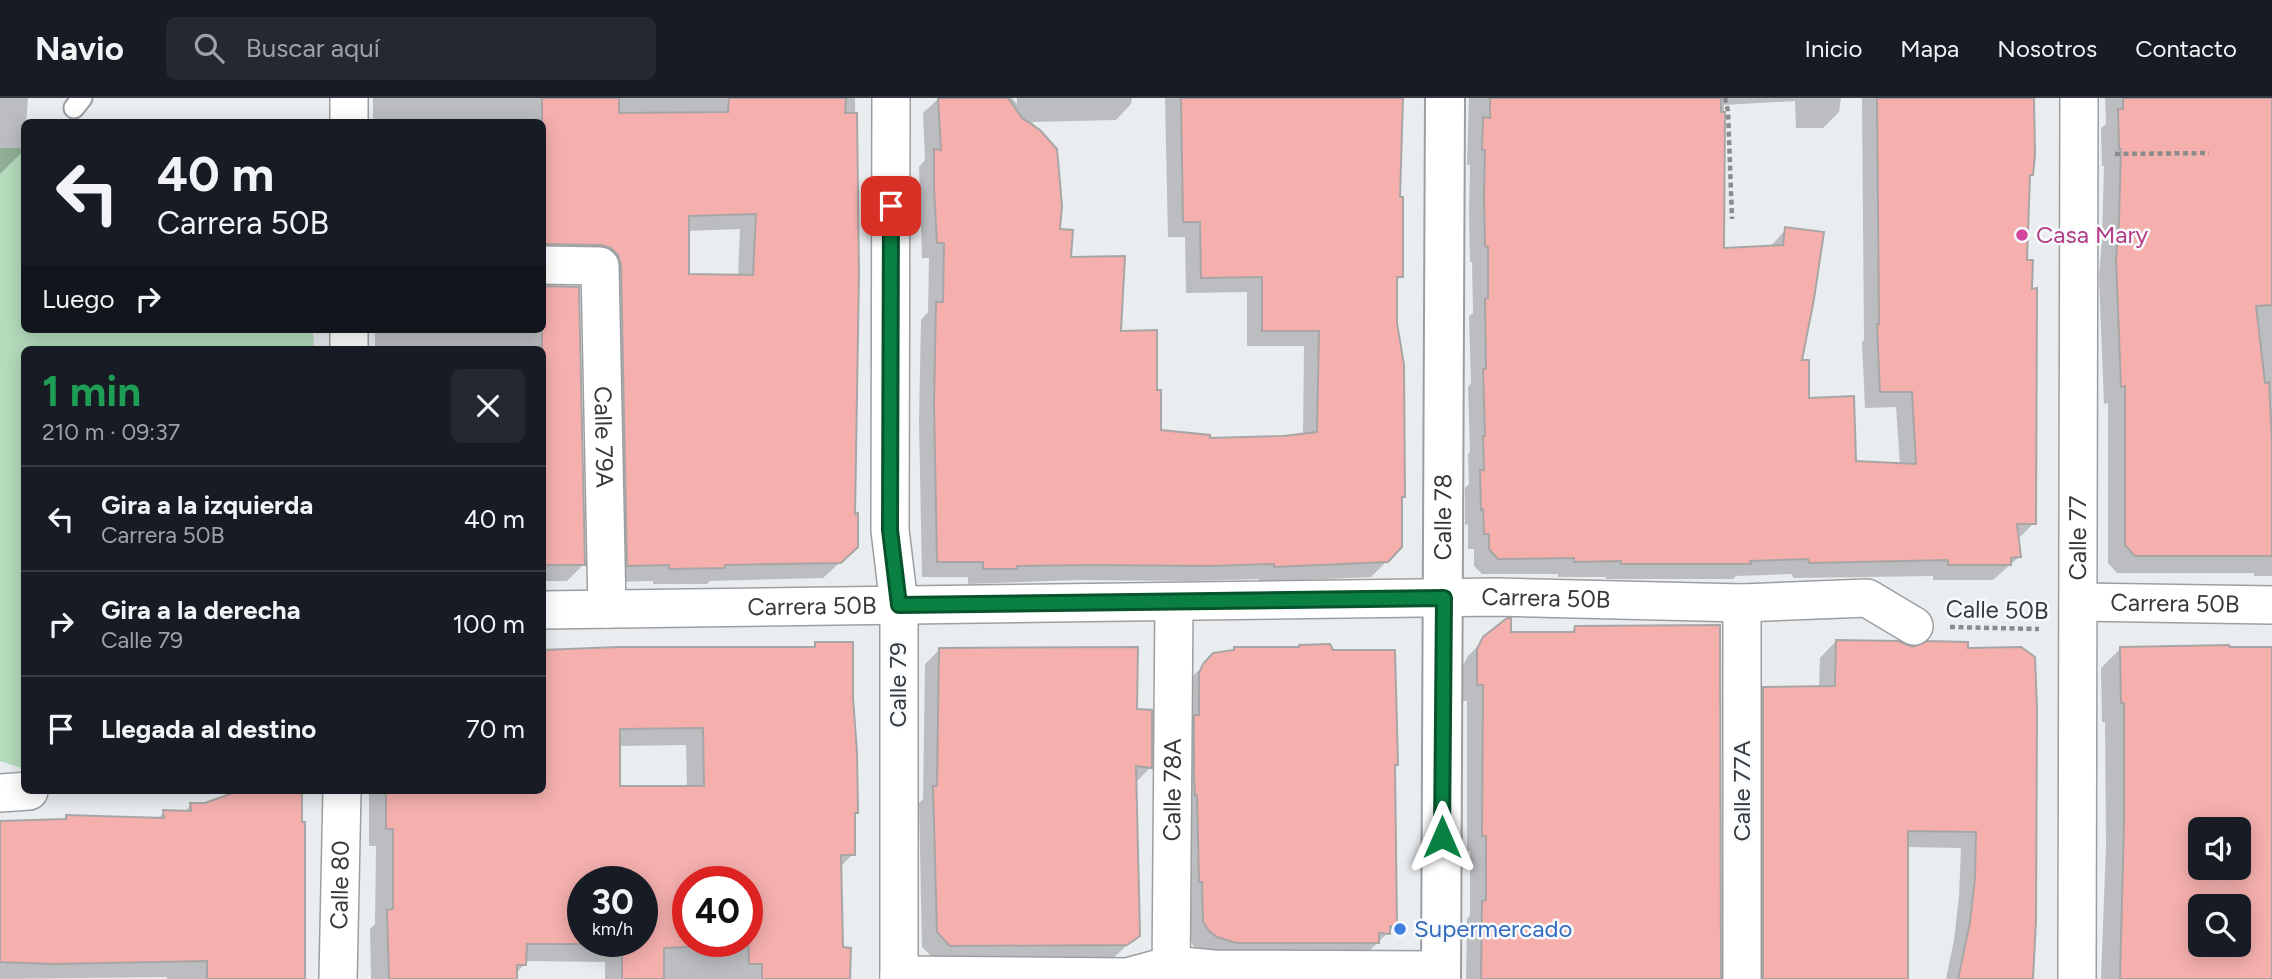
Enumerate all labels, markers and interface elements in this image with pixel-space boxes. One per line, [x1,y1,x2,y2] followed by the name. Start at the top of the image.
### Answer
[166,17,656,80] search box
[35,29,124,68] text: Navio
[190,29,228,67] icon: search
[246,32,380,64] text: Buscar aquí
[1804,34,1862,63] text: Inicio
[1900,34,1959,63] text: Mapa
[1997,34,2097,63] text: Nosotros
[2135,34,2237,63] text: Contacto
[157,144,274,203] text: 40 m
[42,147,133,238] icon: left
[861,176,921,236] pin
[872,187,910,225] icon: arrive
[157,204,329,242] text: Carrera 50B
[2036,220,2149,249] place label: Casa Mary
[2014,227,2030,243] marker: Casa Mary
[129,280,167,318] icon: right
[42,283,115,315] text: Luego
[42,366,141,417] text: 1 min
[451,369,525,443] button: close
[588,386,620,489] street label: Calle 79A
[42,418,180,446] text: 210 m · 09:37
[1428,474,1457,560] street label: Calle 78
[101,489,313,521] text: Gira a la izquierda
[2063,495,2092,581] street label: Calle 77
[42,500,80,538] icon: left
[464,503,525,535] text: 40 m
[101,521,225,549] text: Carrera 50B
[1481,582,1611,614] street label: Carrera 50B
[2110,587,2240,618] street label: Carrera 50B
[747,590,877,621] street label: Carrera 50B
[101,594,301,626] text: Gira a la derecha
[1945,594,2049,625] street label: Calle 50B
[42,605,80,643] icon: right
[452,608,525,640] text: 100 m
[101,626,183,654] text: Calle 79
[883,642,912,728] street label: Calle 79
[42,710,80,748] icon: arrive
[101,713,316,745] text: Llegada al destino
[466,713,525,745] text: 70 m
[1157,738,1187,842] street label: Calle 78A
[1727,740,1756,842] street label: Calle 77A
[1405,800,1479,874] position arrow
[2188,817,2251,957] map controls
[2188,817,2251,880] button: sound
[324,840,355,930] street label: Calle 80
[672,866,763,957] speed limit sign: 40
[591,881,634,923] text: 30
[2188,894,2251,957] button: search
[1414,914,1572,943] place label: Supermercado
[592,918,633,940] text: km/h
[1392,921,1408,937] marker: Supermercado

